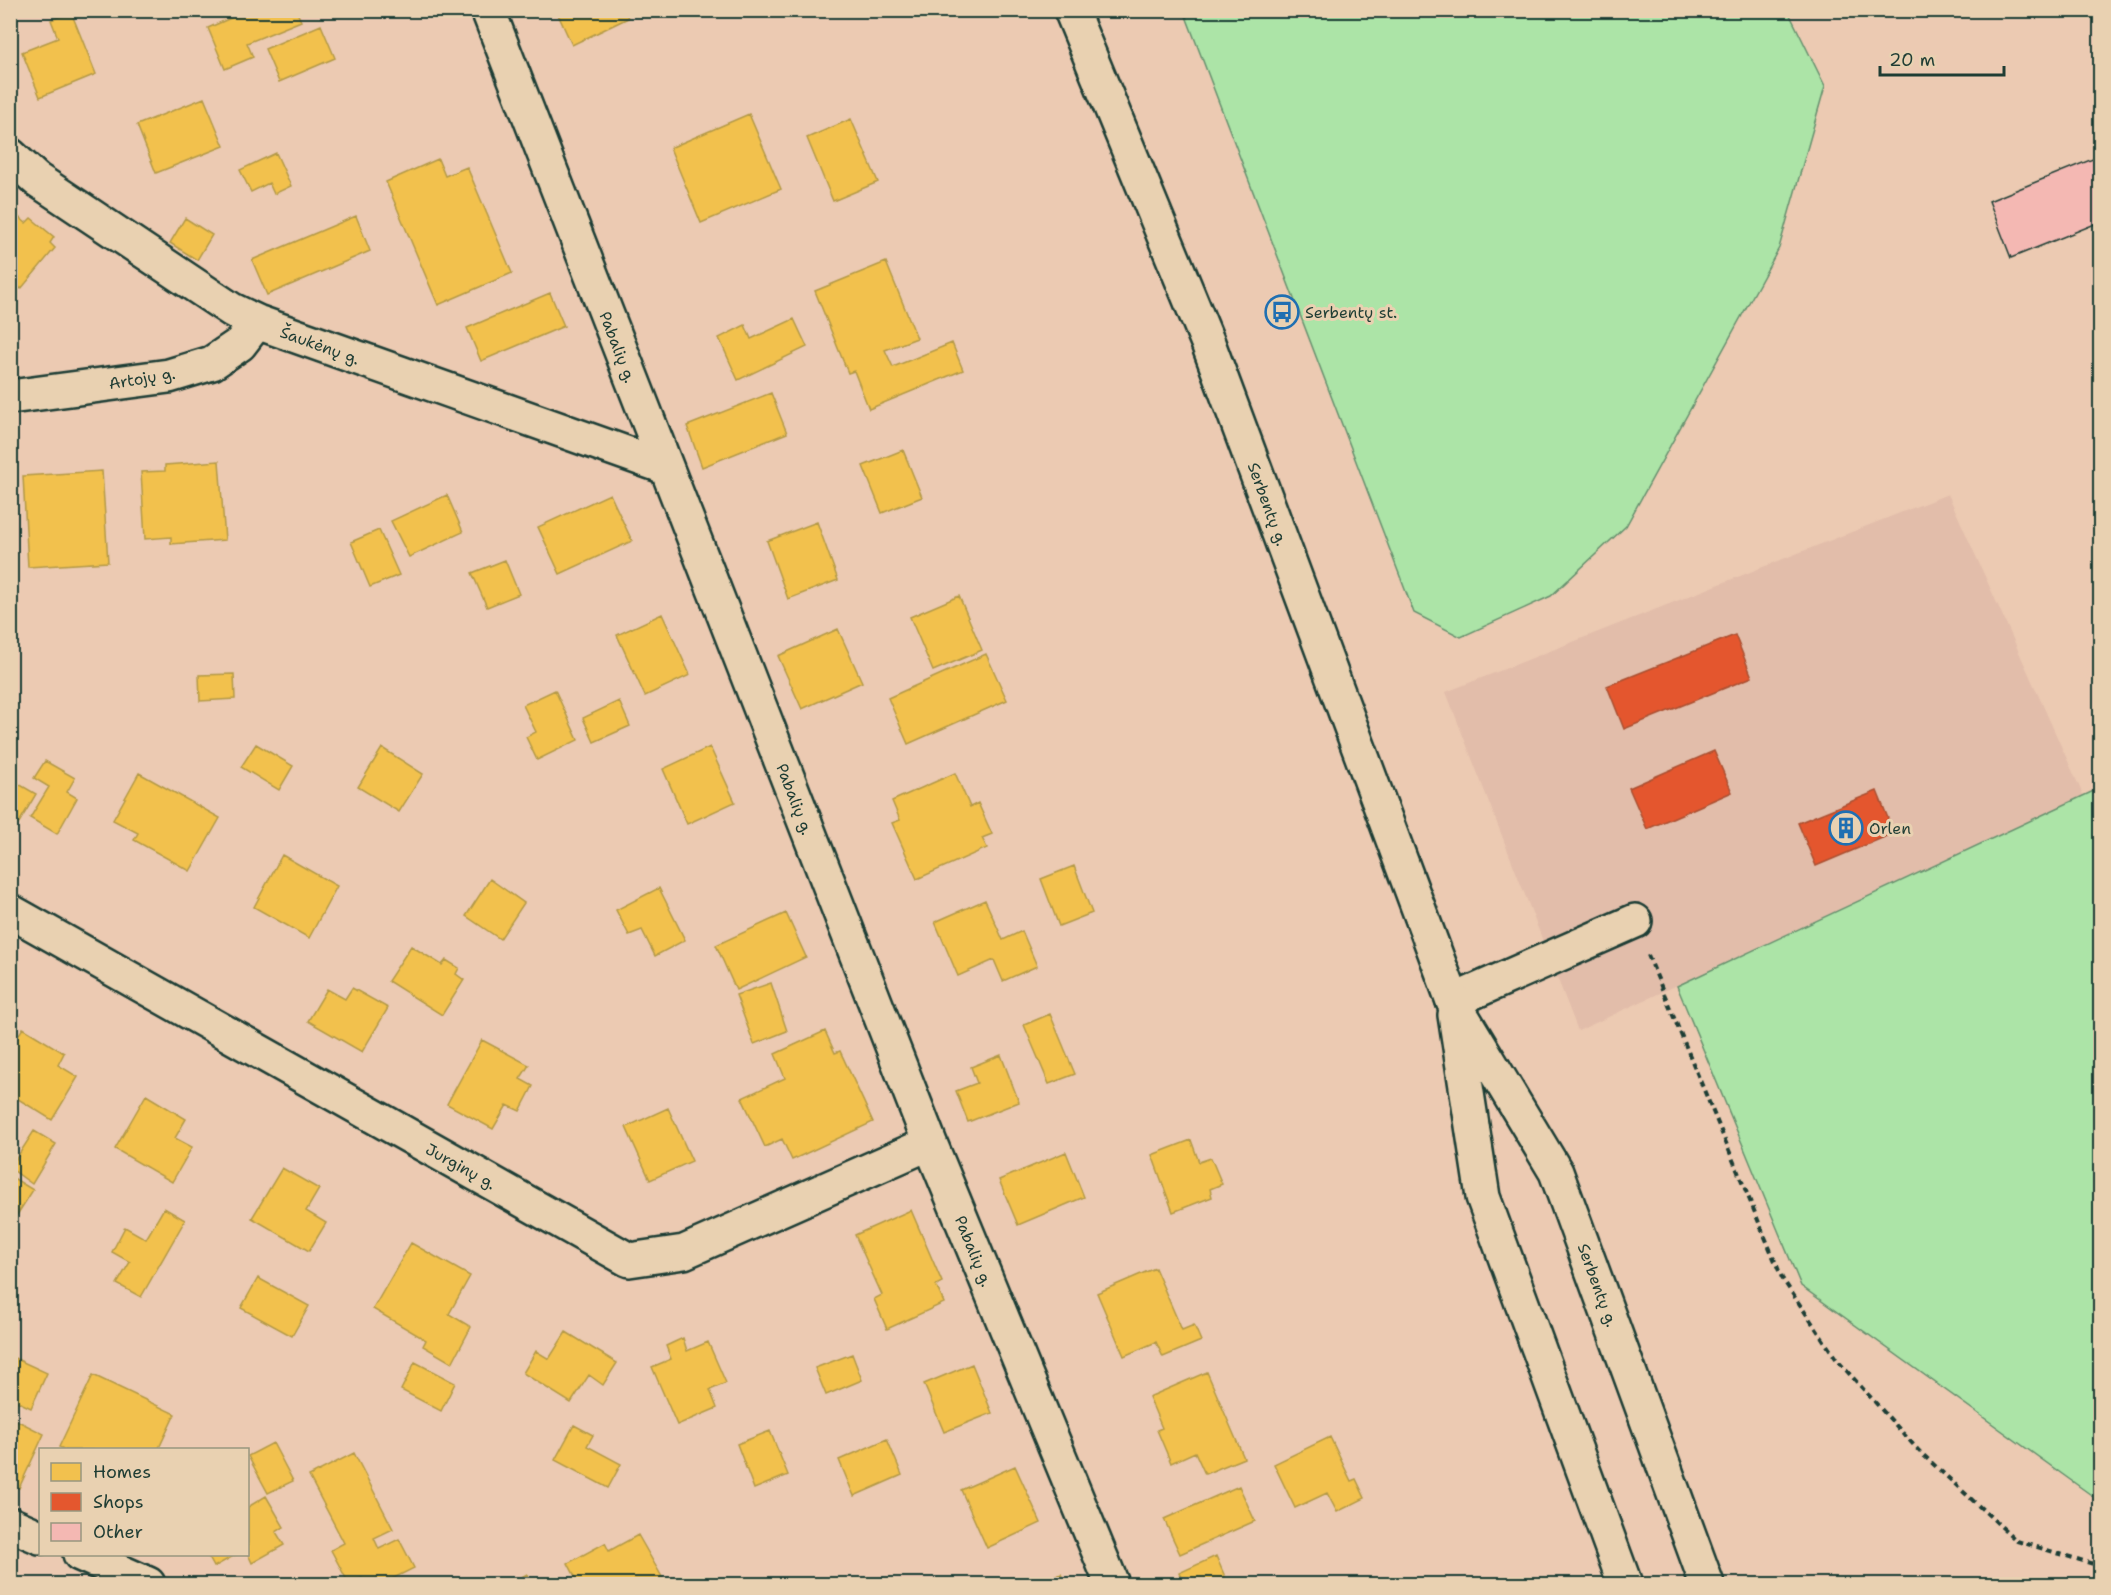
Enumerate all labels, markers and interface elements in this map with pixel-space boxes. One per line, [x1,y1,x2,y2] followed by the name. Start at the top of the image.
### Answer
[1880,39,2004,77] scale bar
[1889,48,1935,72] text: 20 m
[1264,294,1300,330] bus stop icon: Serbentų st.
[1305,302,1397,323] place label: Serbentų st.
[594,308,641,386] street label: Pabalių g.
[277,321,362,370] street label: Šaukėnų g.
[107,363,177,394] street label: Artojų g.
[1243,459,1292,549] street label: Serbentų g.
[771,760,818,838] street label: Pabalių g.
[1828,810,1864,846] building icon: Orlen
[1869,818,1911,839] place label: Orlen
[422,1138,500,1194] street label: Jurginų g.
[950,1212,997,1290] street label: Pabalių g.
[1573,1240,1622,1330] street label: Serbentų g.
[39,1448,249,1556] legend
[93,1460,151,1484] text: Homes
[93,1490,144,1514] text: Shops
[93,1520,143,1544] text: Other

